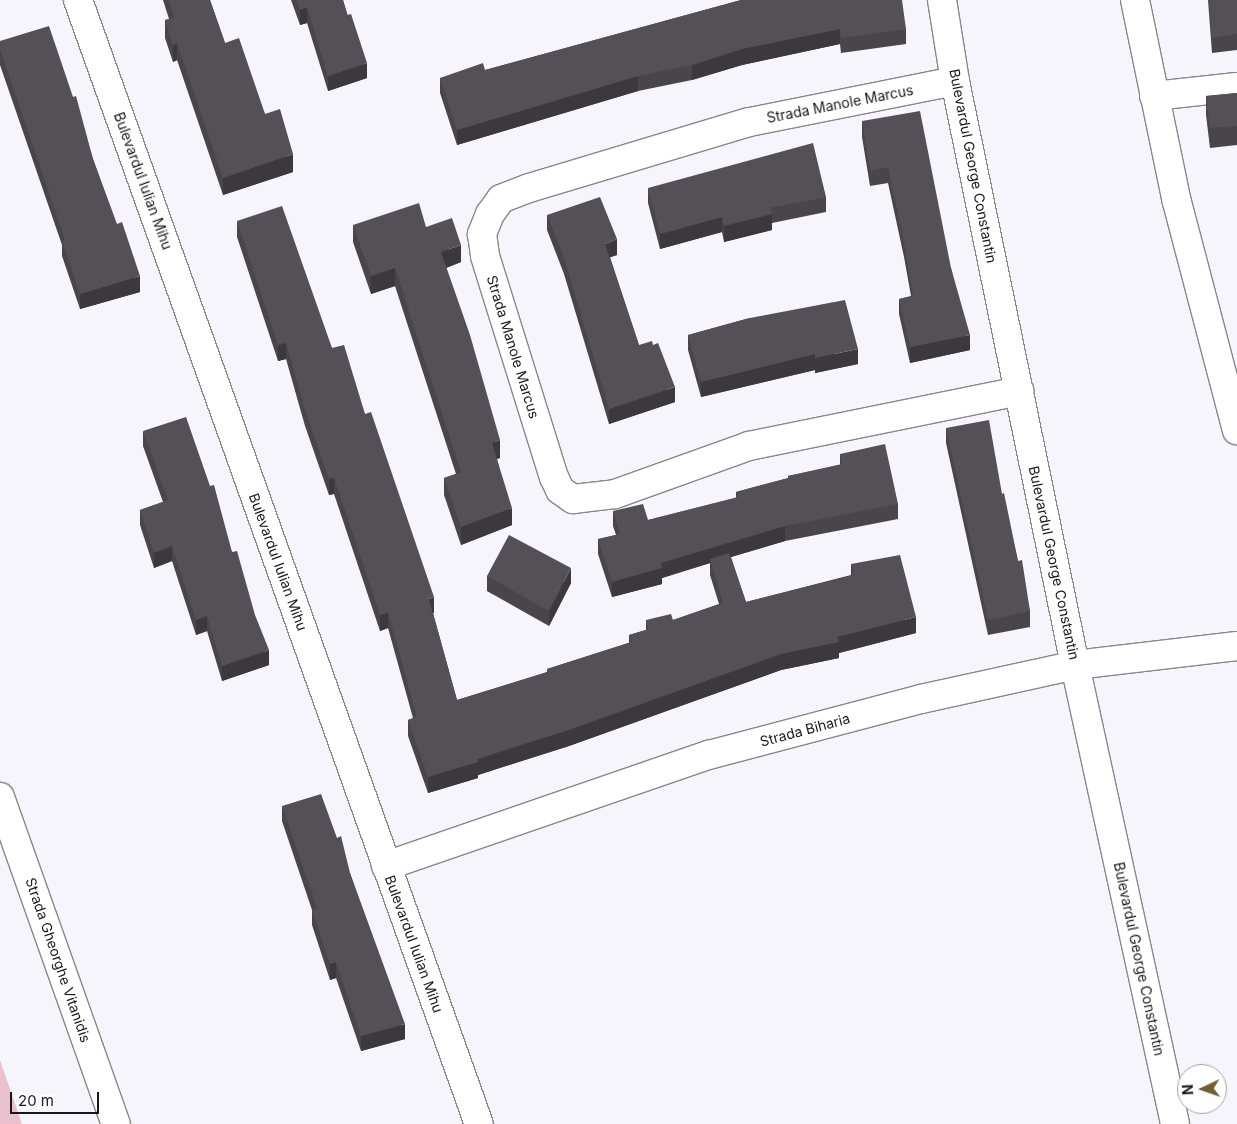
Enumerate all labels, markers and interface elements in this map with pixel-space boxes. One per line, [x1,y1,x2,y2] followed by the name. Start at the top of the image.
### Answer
[946,67,1000,265] street label: Bulevardul George Constantin
[765,82,915,126] street label: Strada Manole Marcus
[110,110,176,252] street label: Bulevardul Iulian Mihu
[483,273,543,421] street label: Strada Manole Marcus
[1025,465,1083,661] street label: Bulevardul George Constantin
[245,491,311,633] street label: Bulevardul Iulian Mihu
[758,710,852,750] street label: Strada Biharia
[1110,861,1168,1057] street label: Bulevardul George Constantin
[381,873,447,1015] street label: Bulevardul Iulian Mihu
[22,876,94,1044] street label: Strada Gheorghe Vitanidis
[1177,1064,1227,1114] north arrow
[12,1082,101,1114] scale bar
[1179,1084,1196,1096] text: N
[18,1091,54,1110] text: 20 m

